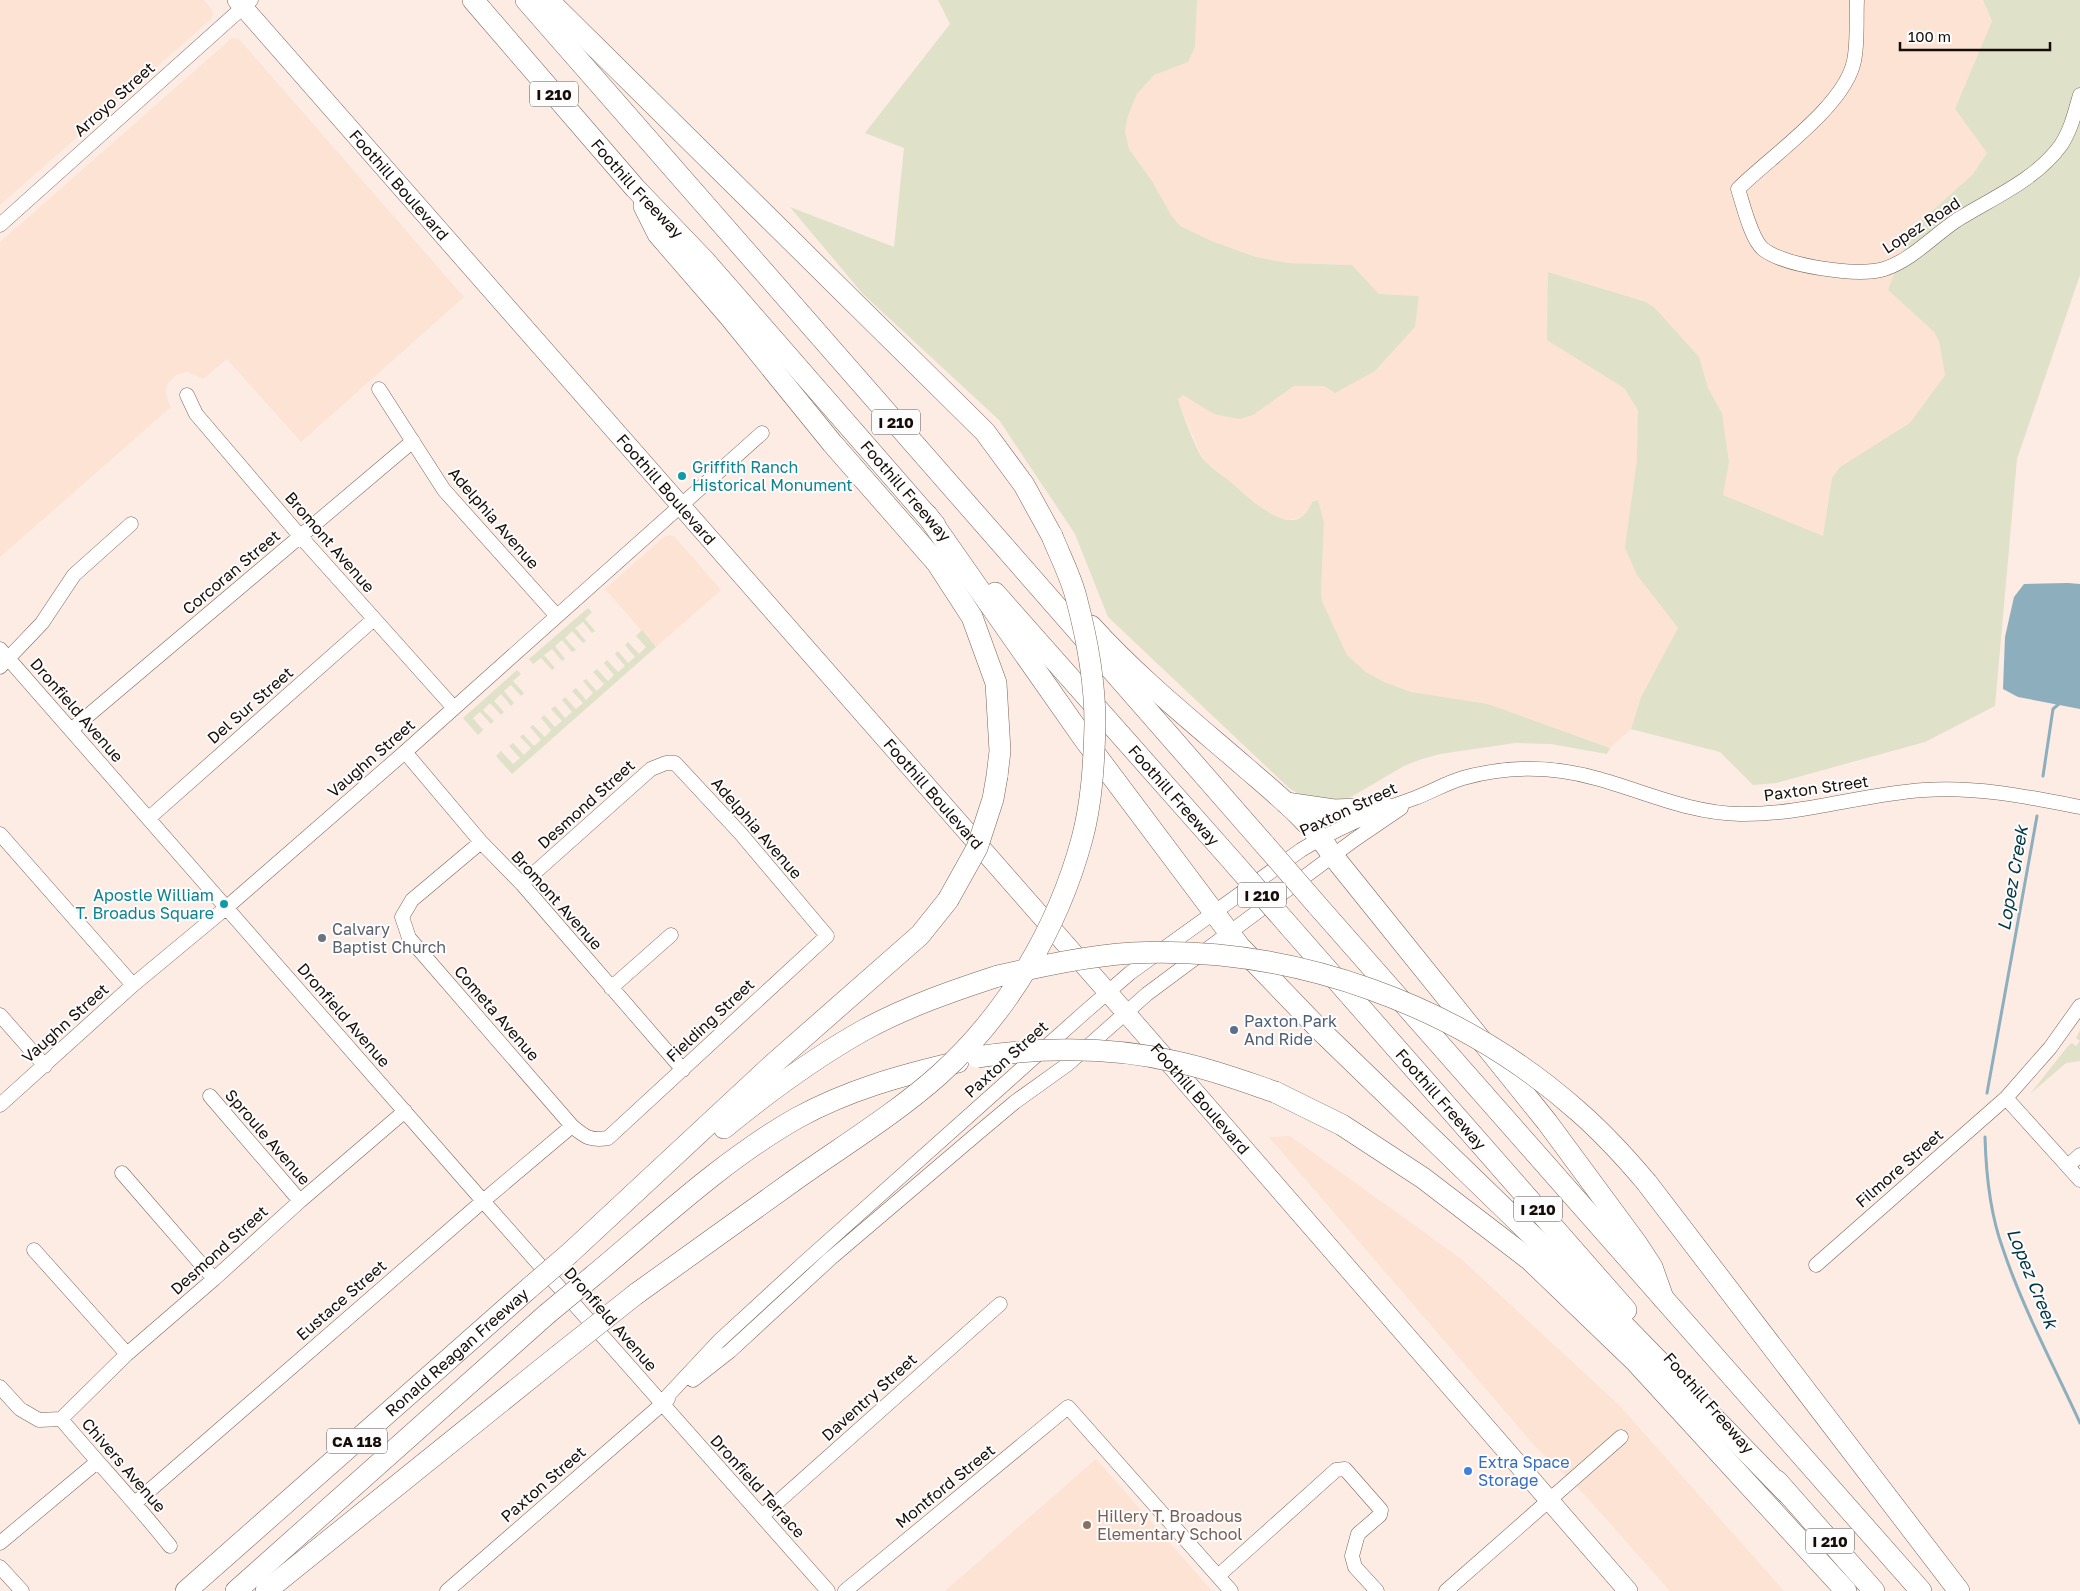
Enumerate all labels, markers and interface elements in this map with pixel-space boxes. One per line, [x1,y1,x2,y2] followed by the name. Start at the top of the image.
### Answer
[1900,20,2050,52] scale bar
[1908,27,1951,45] text: 100 m
[69,57,159,141] street label: Arroyo Street
[530,82,578,106] road number: I 210
[345,125,453,244] street label: Foothill Boulevard
[587,134,688,242] street label: Foothill Freeway
[1878,192,1964,258] street label: Lopez Road
[872,410,920,434] road number: I 210
[612,430,720,549] street label: Foothill Boulevard
[857,436,955,546] street label: Foothill Freeway
[692,457,853,495] place label: Griffith Ranch Historical Monument
[444,463,544,573] street label: Adelphia Avenue
[676,470,688,482] marker: Griffith Ranch Historical Monument
[281,488,379,596] street label: Bromont Avenue
[178,525,284,619] street label: Corcoran Street
[26,654,128,766] street label: Dronfield Avenue
[203,662,297,748] street label: Del Sur Street
[323,715,419,801] street label: Vaughn Street
[880,734,988,853] street label: Foothill Boulevard
[1124,741,1224,850] street label: Foothill Freeway
[533,755,639,853] street label: Desmond Street
[1762,771,1870,805] street label: Paxton Street
[707,773,807,883] street label: Adelphia Avenue
[1296,778,1400,840] street label: Paxton Street
[1992,822,2032,932] water label: Lopez Creek
[507,846,607,954] street label: Bromont Avenue
[1238,882,1286,908] road number: I 210
[76,885,214,923] place label: Apostle William T. Broadus Square
[218,898,230,910] marker: Apostle William T. Broadus Square
[332,919,446,957] place label: Calvary Baptist Church
[316,932,328,944] marker: Calvary Baptist Church
[293,959,395,1071] street label: Dronfield Avenue
[450,961,544,1065] street label: Cometa Avenue
[662,974,758,1066] street label: Fielding Street
[18,979,112,1067] street label: Vaughn Street
[1244,1011,1337,1049] place label: Paxton Park And Ride
[960,1016,1052,1102] street label: Paxton Street
[1228,1024,1240,1036] marker: Paxton Park And Ride
[1147,1039,1254,1158] street label: Foothill Boulevard
[1391,1045,1491,1154] street label: Foothill Freeway
[221,1085,315,1189] street label: Sproule Avenue
[1851,1125,1947,1211] street label: Filmore Street
[1514,1196,1562,1222] road number: I 210
[166,1201,272,1299] street label: Desmond Street
[2003,1225,2064,1333] water label: Lopez Creek
[292,1255,390,1345] street label: Eustace Street
[560,1263,662,1375] street label: Dronfield Avenue
[381,1284,532,1421] street label: Ronald Reagan Freeway
[1660,1348,1758,1458] street label: Foothill Freeway
[817,1349,921,1445] street label: Daventry Street
[78,1414,170,1516] street label: Chivers Avenue
[327,1428,387,1454] road number: CA 118
[706,1430,810,1542] street label: Dronfield Terrace
[891,1440,999,1532] street label: Montford Street
[497,1442,589,1526] street label: Paxton Street
[1478,1452,1570,1490] place label: Extra Space Storage
[1462,1465,1474,1477] marker: Extra Space Storage
[1097,1506,1242,1544] place label: Hillery T. Broadous Elementary School
[1081,1519,1093,1531] marker: Hillery T. Broadous Elementary School
[1806,1528,1854,1554] road number: I 210

